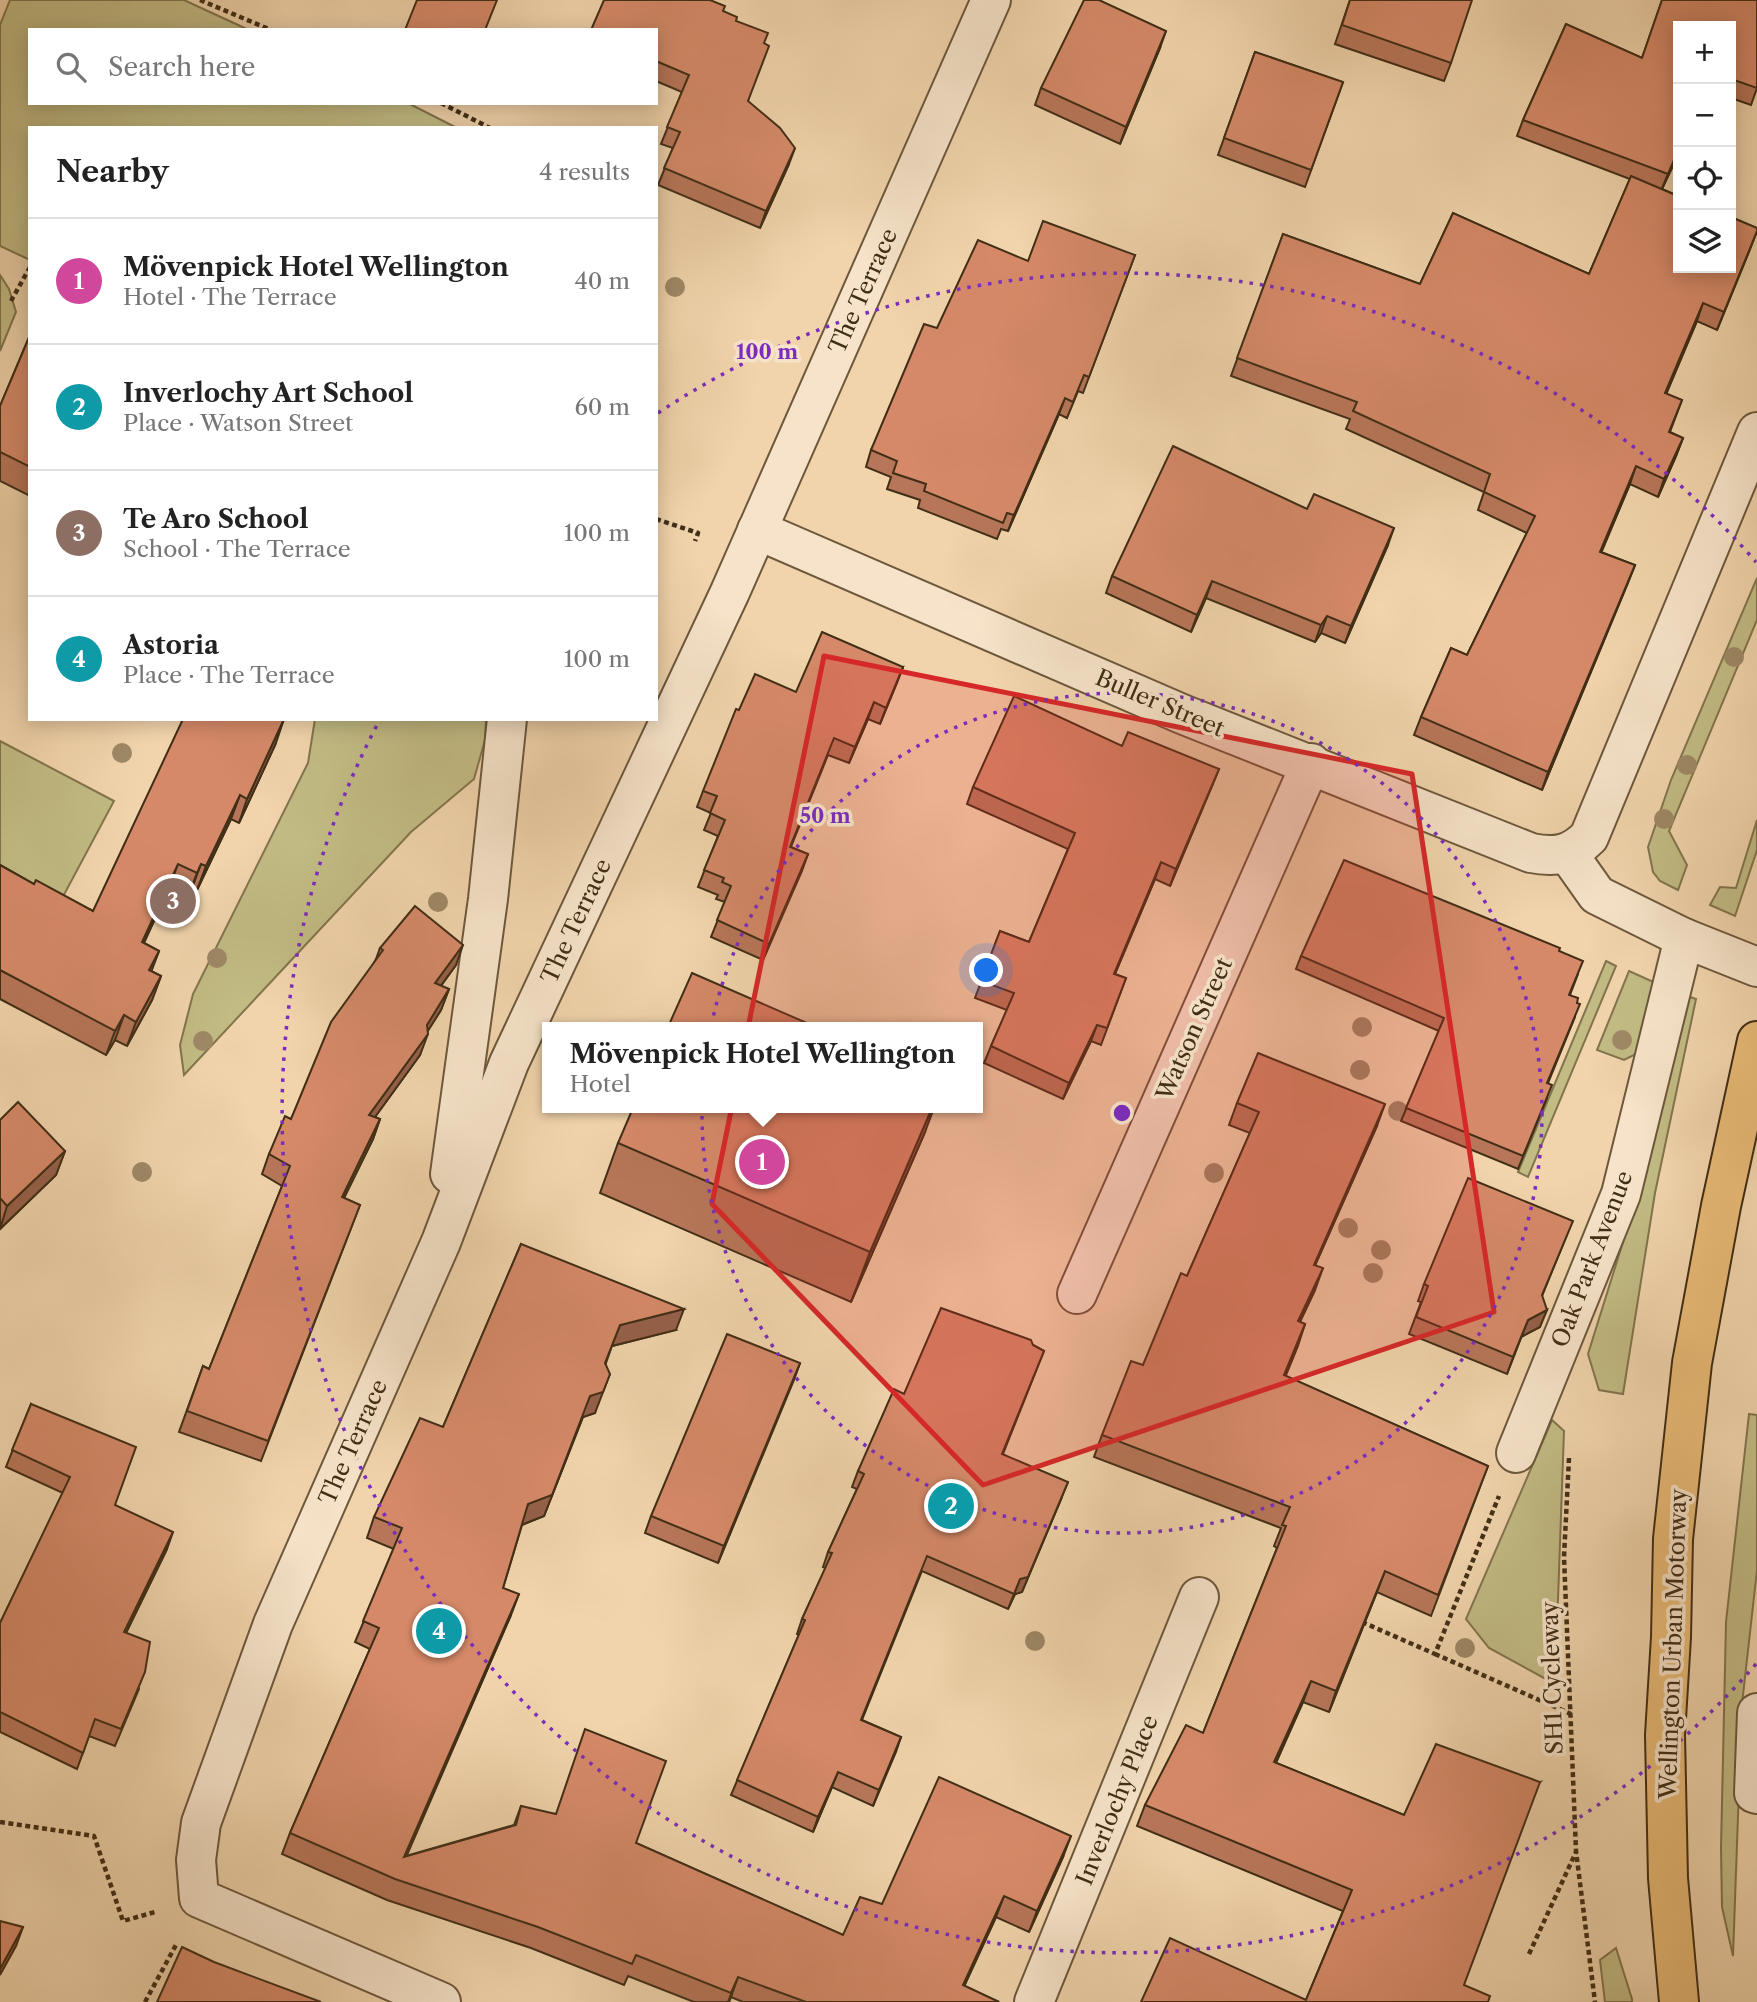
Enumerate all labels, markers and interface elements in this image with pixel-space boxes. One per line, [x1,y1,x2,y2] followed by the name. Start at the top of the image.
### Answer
[1673,21,1736,273] map controls
[1673,21,1736,84] button: +
[28,28,658,105] search box
[52,48,90,86] icon: search
[108,51,255,83] text: Search here
[1673,84,1736,147] button: −
[1673,147,1736,210] button: locate
[56,153,169,190] text: Nearby
[539,158,630,186] text: 4 results
[1673,210,1736,273] button: layers
[823,224,903,358] street label: The Terrace
[123,251,509,283] text: Mövenpick Hotel Wellington
[74,267,84,295] text: 1
[575,267,630,295] text: 40 m
[123,283,337,311] text: Hotel · The Terrace
[736,339,798,364] text: 100 m
[123,377,413,409] text: Inverlochy Art School
[72,393,86,421] text: 2
[574,393,630,421] text: 60 m
[123,409,353,437] text: Place · Watson Street
[123,503,308,535] text: Te Aro School
[73,519,86,547] text: 3
[564,519,630,547] text: 100 m
[123,535,351,563] text: School · The Terrace
[123,629,219,661] text: Astoria
[72,645,86,673] text: 4
[564,645,630,673] text: 100 m
[123,661,335,689] text: Place · The Terrace
[1091,663,1229,743] street label: Buller Street
[799,803,851,828] text: 50 m
[535,854,617,988] street label: The Terrace
[150,875,196,927] pin: 3
[969,953,1003,987] your location
[1150,953,1238,1106] street label: Watson Street
[542,1022,983,1113] popup
[570,1038,955,1070] text: Mövenpick Hotel Wellington
[570,1070,631,1098] text: Hotel
[1110,1101,1134,1125] centre of rings
[739,1136,785,1188] pin: 1
[1545,1167,1639,1351] street label: Oak Park Avenue
[313,1375,393,1509] street label: The Terrace
[928,1480,974,1532] pin: 2
[1654,1488,1692,1801] street label: Wellington Urban Motorway
[1535,1601,1569,1755] street label: SH1 Cycleway
[416,1605,462,1657] pin: 4
[1070,1711,1164,1889] street label: Inverlochy Place

